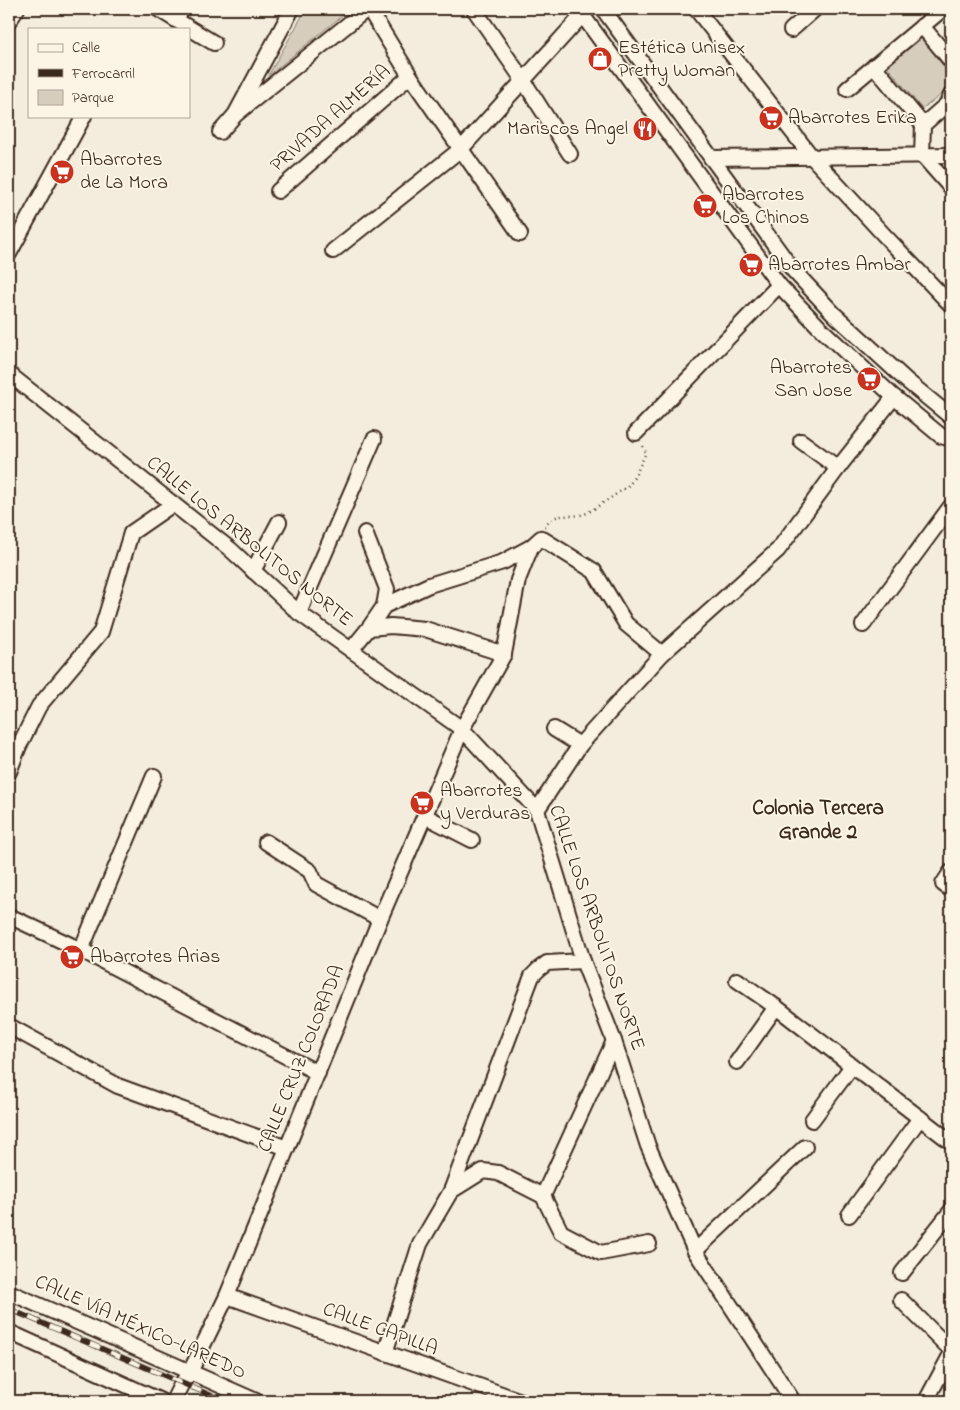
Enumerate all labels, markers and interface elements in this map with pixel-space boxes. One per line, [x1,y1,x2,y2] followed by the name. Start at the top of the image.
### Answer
[28,28,190,118] legend
[618,34,745,86] place label: Estética Unisex Pretty Woman
[72,37,100,59] text: Calle
[587,46,613,72] shop icon: Estética Unisex Pretty Woman
[264,58,398,180] street label: PRIVADA ALMERÍA
[71,63,135,85] text: Ferrocarril
[72,87,114,109] text: Parque
[788,104,917,133] place label: Abarrotes Erika
[758,105,784,131] supermarket icon: Abarrotes Erika
[507,115,628,145] place label: Mariscos Angel
[632,116,658,142] restaurant icon: Mariscos Angel
[80,146,168,198] place label: Abarrotes de La Mora
[49,159,75,185] supermarket icon: Abarrotes de La Mora
[722,181,810,233] place label: Abarrotes Los Chinos
[692,193,718,219] supermarket icon: Abarrotes Los Chinos
[768,251,912,280] place label: Abarrotes Ambar
[738,252,764,278] supermarket icon: Abarrotes Ambar
[770,354,852,406] place label: Abarrotes San Jose
[856,366,882,392] supermarket icon: Abarrotes San Jose
[140,449,358,635] street label: CALLE LOS ARBOLITOS NORTE
[440,777,530,829] place label: Abarrotes y Verduras
[409,790,435,816] supermarket icon: Abarrotes y Verduras
[752,794,884,848] district label: Colonia Tercera Grande 2
[540,801,652,1055] street label: CALLE LOS ARBOLITOS NORTE
[90,943,220,972] place label: Abarrotes Arias
[59,944,85,970] supermarket icon: Abarrotes Arias
[251,961,353,1157] street label: CALLE CRUZ COLORADA
[30,1268,250,1388] street label: CALLE VÍA MÉXICO-LAREDO
[318,1296,442,1364] street label: CALLE CAPILLA

